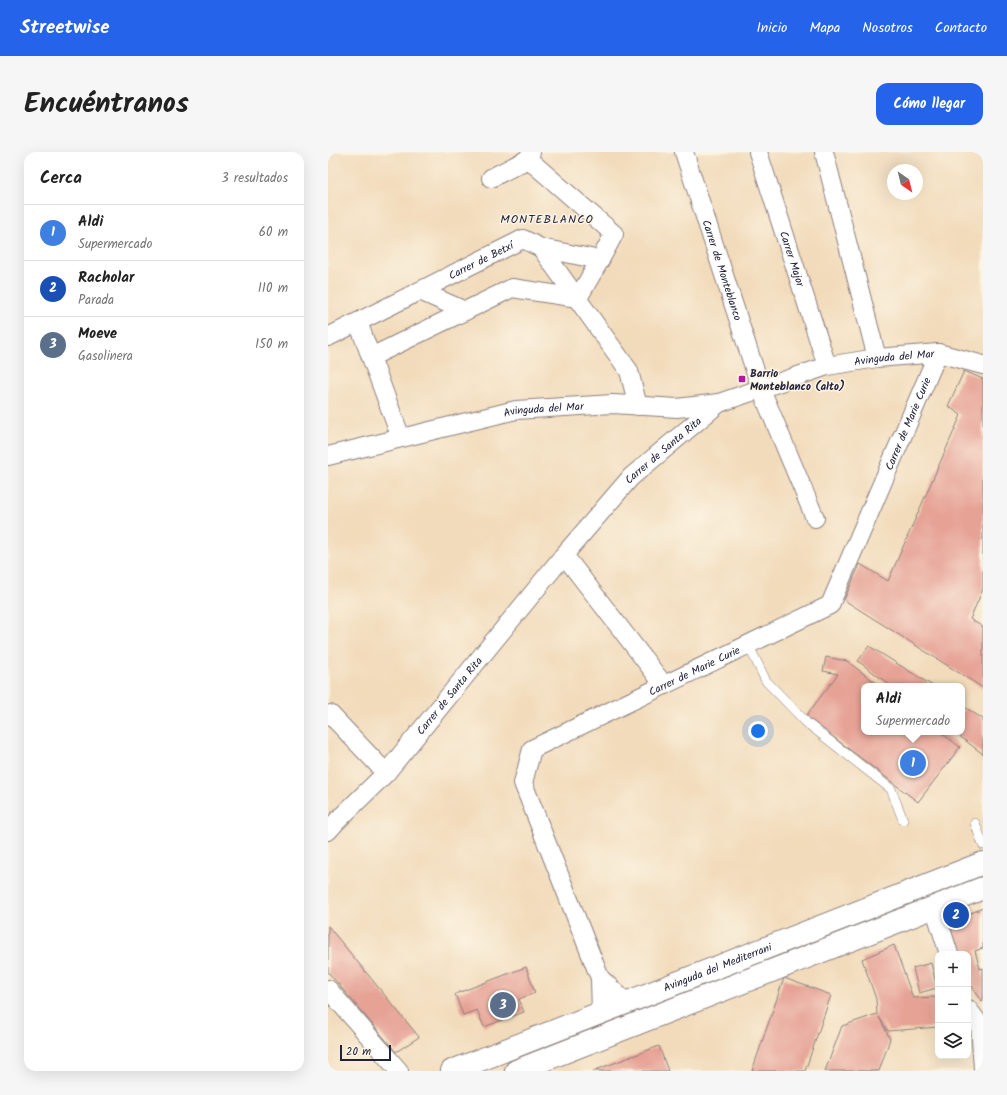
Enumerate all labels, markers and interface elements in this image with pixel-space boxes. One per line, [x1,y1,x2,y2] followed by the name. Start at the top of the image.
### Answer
[20,13,110,43] text: Streetwise
[756,17,787,39] text: Inicio
[809,17,840,39] text: Mapa
[862,17,913,39] text: Nosotros
[935,17,987,39] text: Contacto
[24,82,189,127] text: Encuéntranos
[876,83,983,125] button: Cómo llegar
[887,164,923,200] north arrow
[40,165,82,192] text: Cerca
[221,168,288,189] text: 3 resultados
[78,210,103,234] text: Aldi
[500,210,594,229] district label: MONTEBLANCO
[697,217,746,323] street label: Carrer de Monteblanco
[51,222,55,243] text: 1
[259,222,288,243] text: 60 m
[774,229,809,290] street label: Carrer Major
[78,234,152,255] text: Supermercado
[446,236,519,285] street label: Carrer de Betxí
[78,266,134,290] text: Racholar
[49,278,57,299] text: 2
[258,278,288,299] text: 110 m
[78,290,114,311] text: Parada
[78,322,117,346] text: Moeve
[49,334,57,355] text: 3
[255,334,288,355] text: 150 m
[853,345,936,372] street label: Avinguda del Mar
[78,346,133,367] text: Gasolinera
[750,365,845,396] place label: Barrio Monteblanco (alto)
[737,374,747,384] marker: Barrio Monteblanco (alto)
[881,375,937,473] street label: Carrer de Marie Curie
[502,398,586,423] street label: Avinguda del Mar
[621,413,706,488] street label: Carrer de Santa Rita
[646,642,743,701] street label: Carrer de Marie Curie
[413,653,487,739] street label: Carrer de Santa Rita
[861,683,965,735] popup
[876,687,901,711] text: Aldi
[876,711,950,732] text: Supermercado
[748,721,768,741] your location
[900,748,926,778] pin: 1
[943,900,969,930] pin: 2
[661,938,775,997] street label: Avinguda del Mediterrani
[935,951,971,1059] map controls
[935,951,971,987] button: +
[935,987,971,1023] button: −
[490,990,516,1020] pin: 3
[935,1023,971,1059] button: layers
[340,1043,391,1062] scale bar
[346,1043,371,1061] text: 20 m

